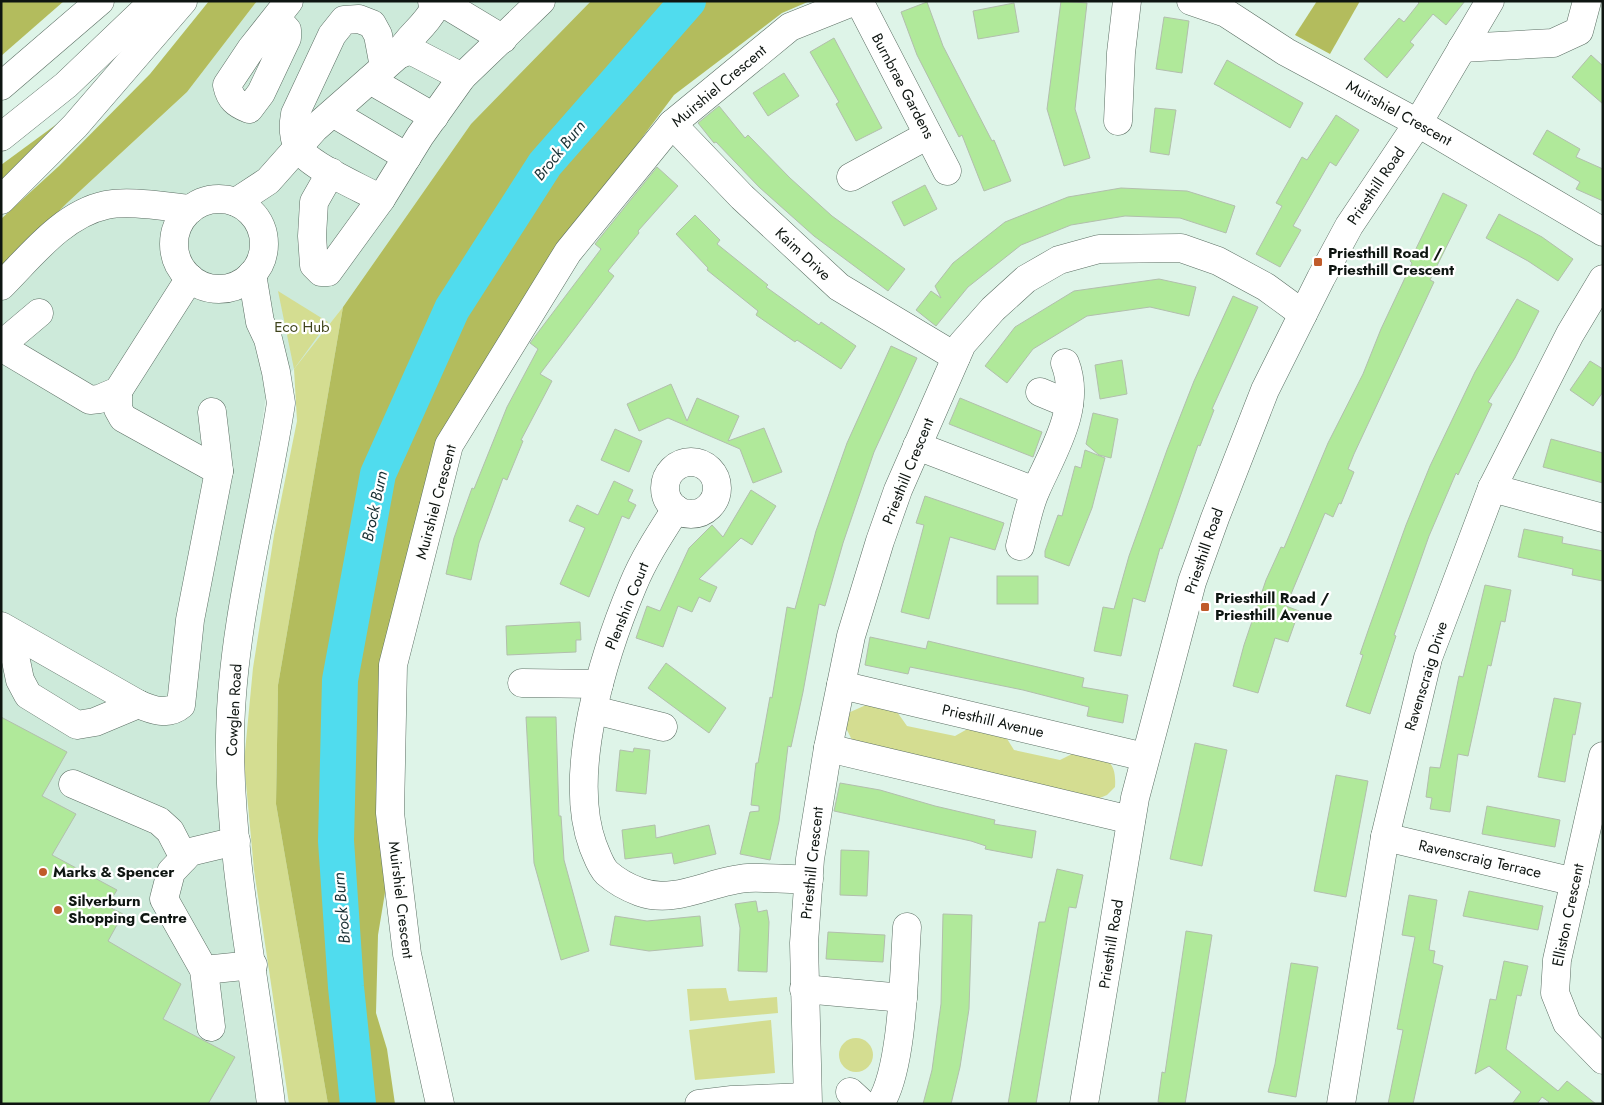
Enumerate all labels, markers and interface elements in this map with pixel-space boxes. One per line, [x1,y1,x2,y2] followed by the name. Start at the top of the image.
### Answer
[866,29,940,143] street label: Burnbrae Gardens
[667,39,772,132] street label: Muirshiel Crescent
[1342,75,1456,151] street label: Muirshiel Crescent
[528,115,591,185] water label: Brock Burn
[1342,143,1410,229] street label: Priesthill Road
[770,222,836,286] street label: Kaim Drive
[1328,242,1454,281] place label: Priesthill Road / Priesthill Crescent
[1312,256,1324,268] marker: Priesthill Road / Priesthill Crescent
[274,316,330,338] park label: Eco Hub
[877,414,939,527] street label: Priesthill Crescent
[410,442,462,562] street label: Muirshiel Crescent
[356,469,393,544] water label: Brock Burn
[1179,505,1229,597] street label: Priesthill Road
[599,559,655,653] street label: Plenshin Court
[1215,587,1333,626] place label: Priesthill Road / Priesthill Avenue
[1199,601,1211,613] marker: Priesthill Road / Priesthill Avenue
[1399,618,1453,733] street label: Ravenscraig Drive
[221,663,247,757] street label: Cowglen Road
[940,699,1047,744] street label: Priesthill Avenue
[795,805,829,920] street label: Priesthill Crescent
[1416,834,1544,884] street label: Ravenscraig Terrace
[383,840,419,960] street label: Muirshiel Crescent
[53,861,175,883] place label: Marks & Spencer
[1546,861,1590,968] street label: Elliston Crescent
[37,866,49,878] marker: Marks & Spencer
[327,871,356,945] water label: Brock Burn
[68,890,187,929] place label: Silverburn Shopping Centre
[1093,898,1129,990] street label: Priesthill Road
[52,904,64,916] marker: Silverburn Shopping Centre

